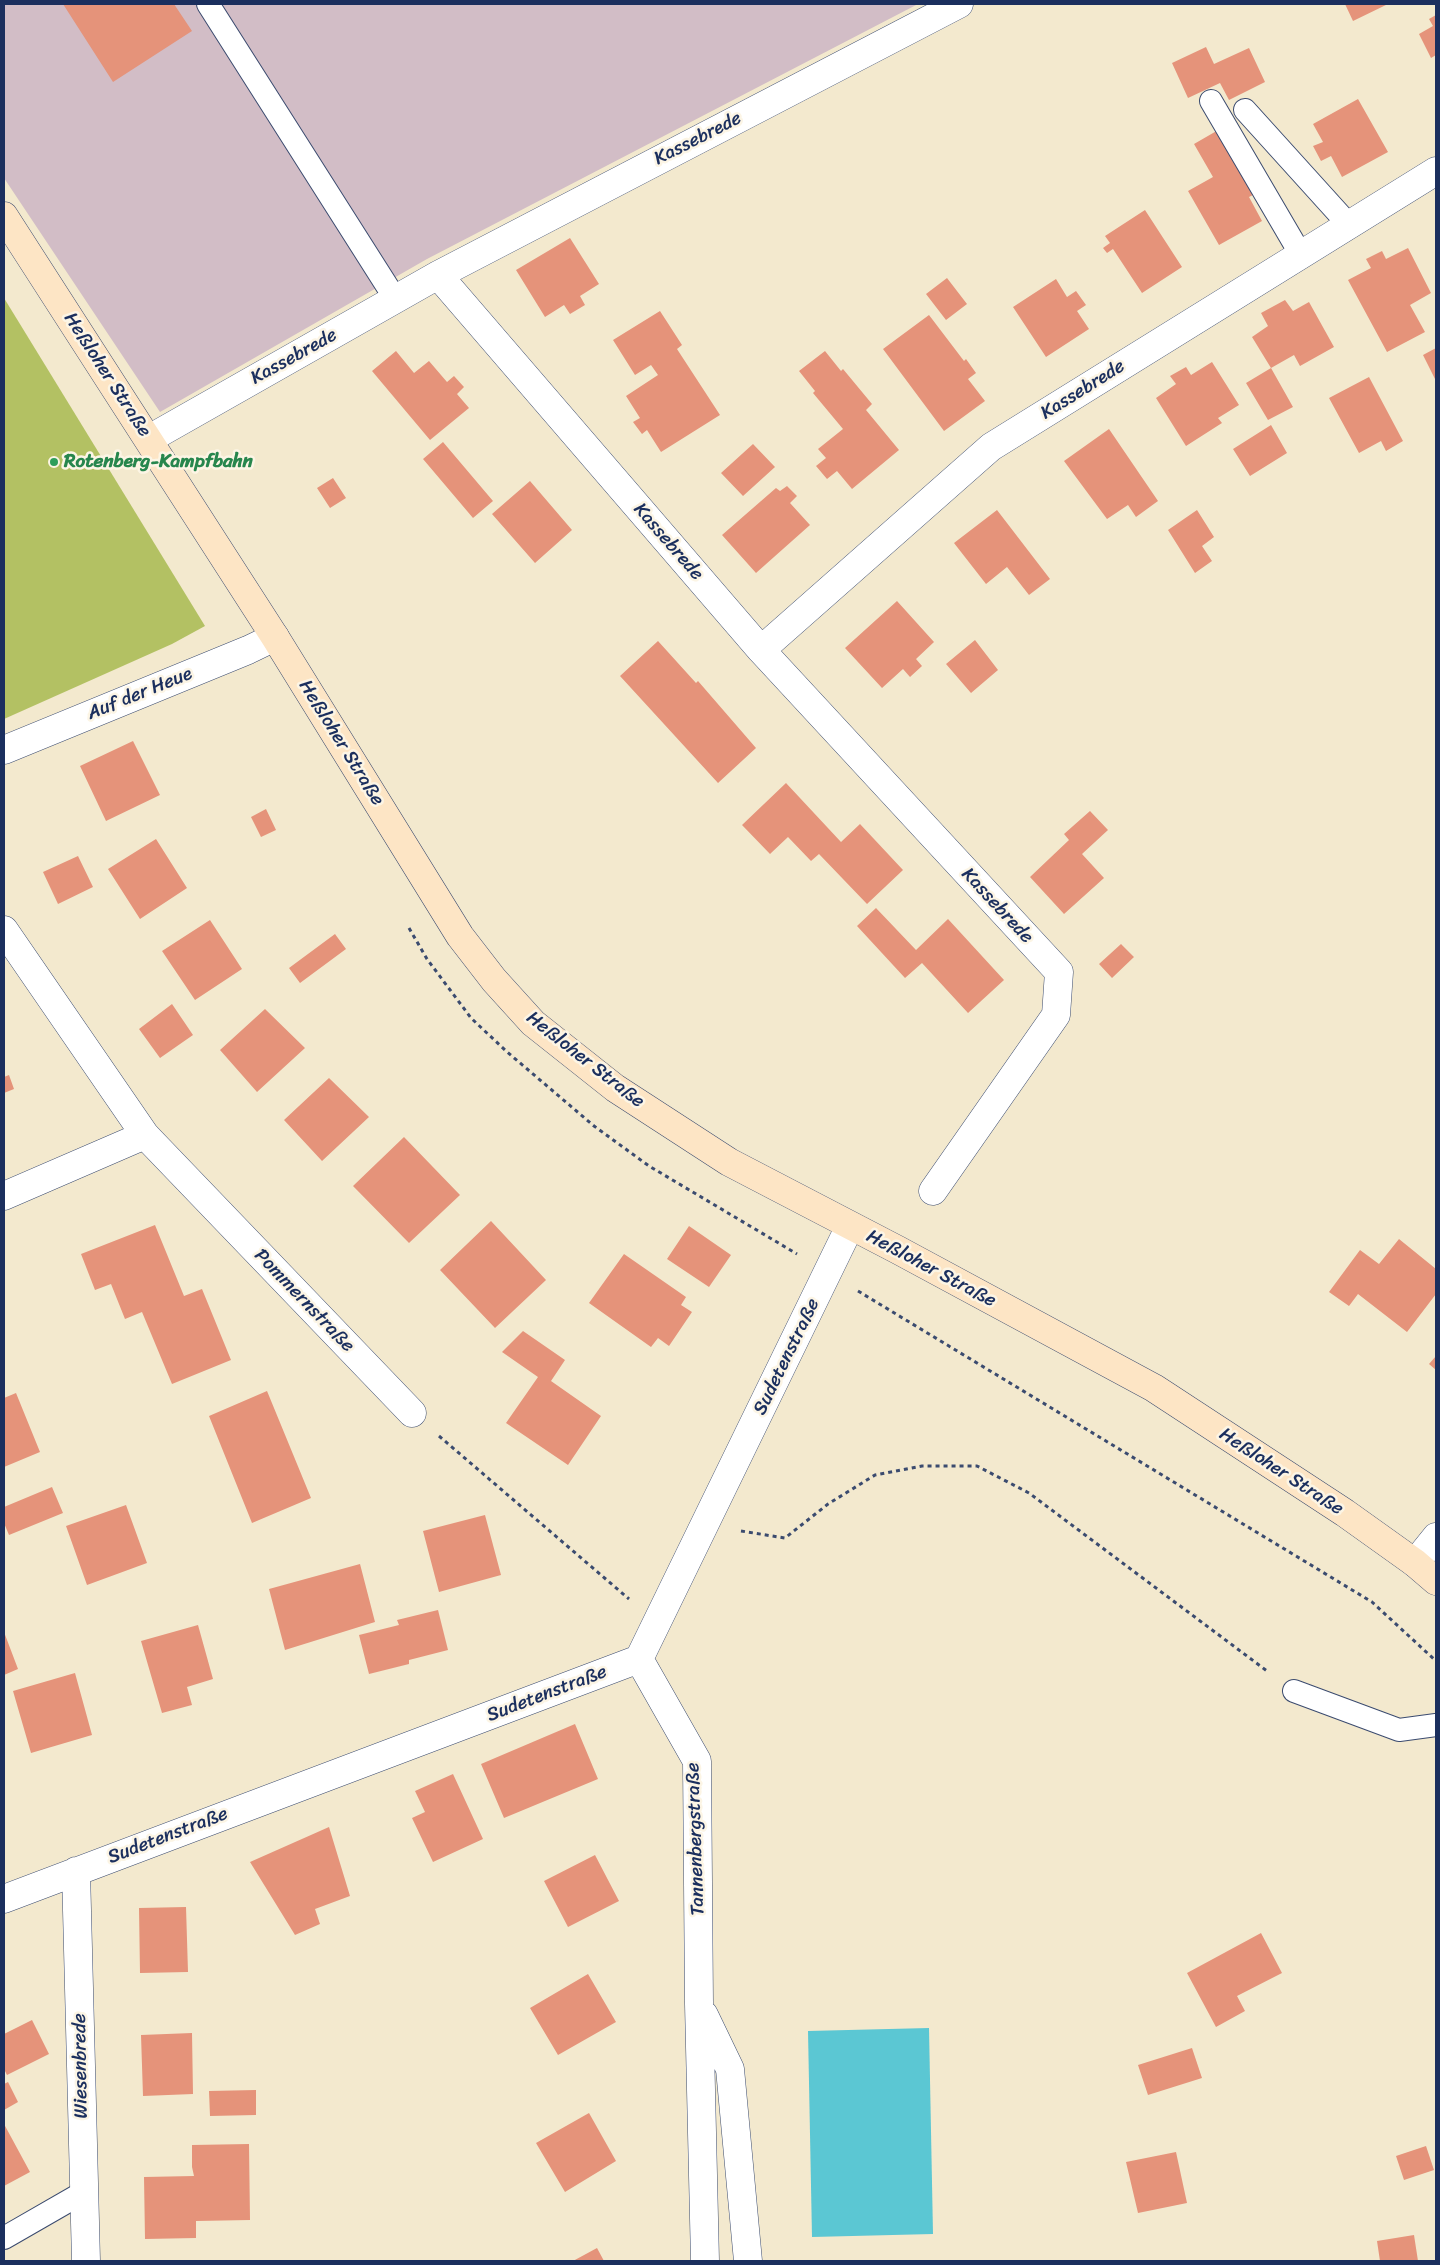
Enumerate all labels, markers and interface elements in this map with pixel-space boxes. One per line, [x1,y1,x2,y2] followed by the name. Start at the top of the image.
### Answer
[650,107,746,171] street label: Kassebrede
[58,309,156,441] street label: Heßloher Straße
[247,324,341,390] street label: Kassebrede
[1037,355,1129,425] street label: Kassebrede
[64,451,253,473] place label: Rotenberg-Kampfbahn
[48,456,60,468] marker: Rotenberg-Kampfbahn
[628,499,708,585] street label: Kassebrede
[84,663,196,725] street label: Auf der Heue
[293,676,389,810] street label: Heßloher Straße
[956,863,1038,949] street label: Kassebrede
[521,1007,649,1113] street label: Heßloher Straße
[862,1225,1000,1313] street label: Heßloher Straße
[249,1245,359,1357] street label: Pommernstraße
[749,1295,825,1419] street label: Sudetenstraße
[1215,1423,1347,1521] street label: Heßloher Straße
[484,1661,610,1727] street label: Sudetenstraße
[682,1762,710,1916] street label: Tannenbergstraße
[105,1803,231,1869] street label: Sudetenstraße
[69,2013,93,2119] street label: Wiesenbrede

